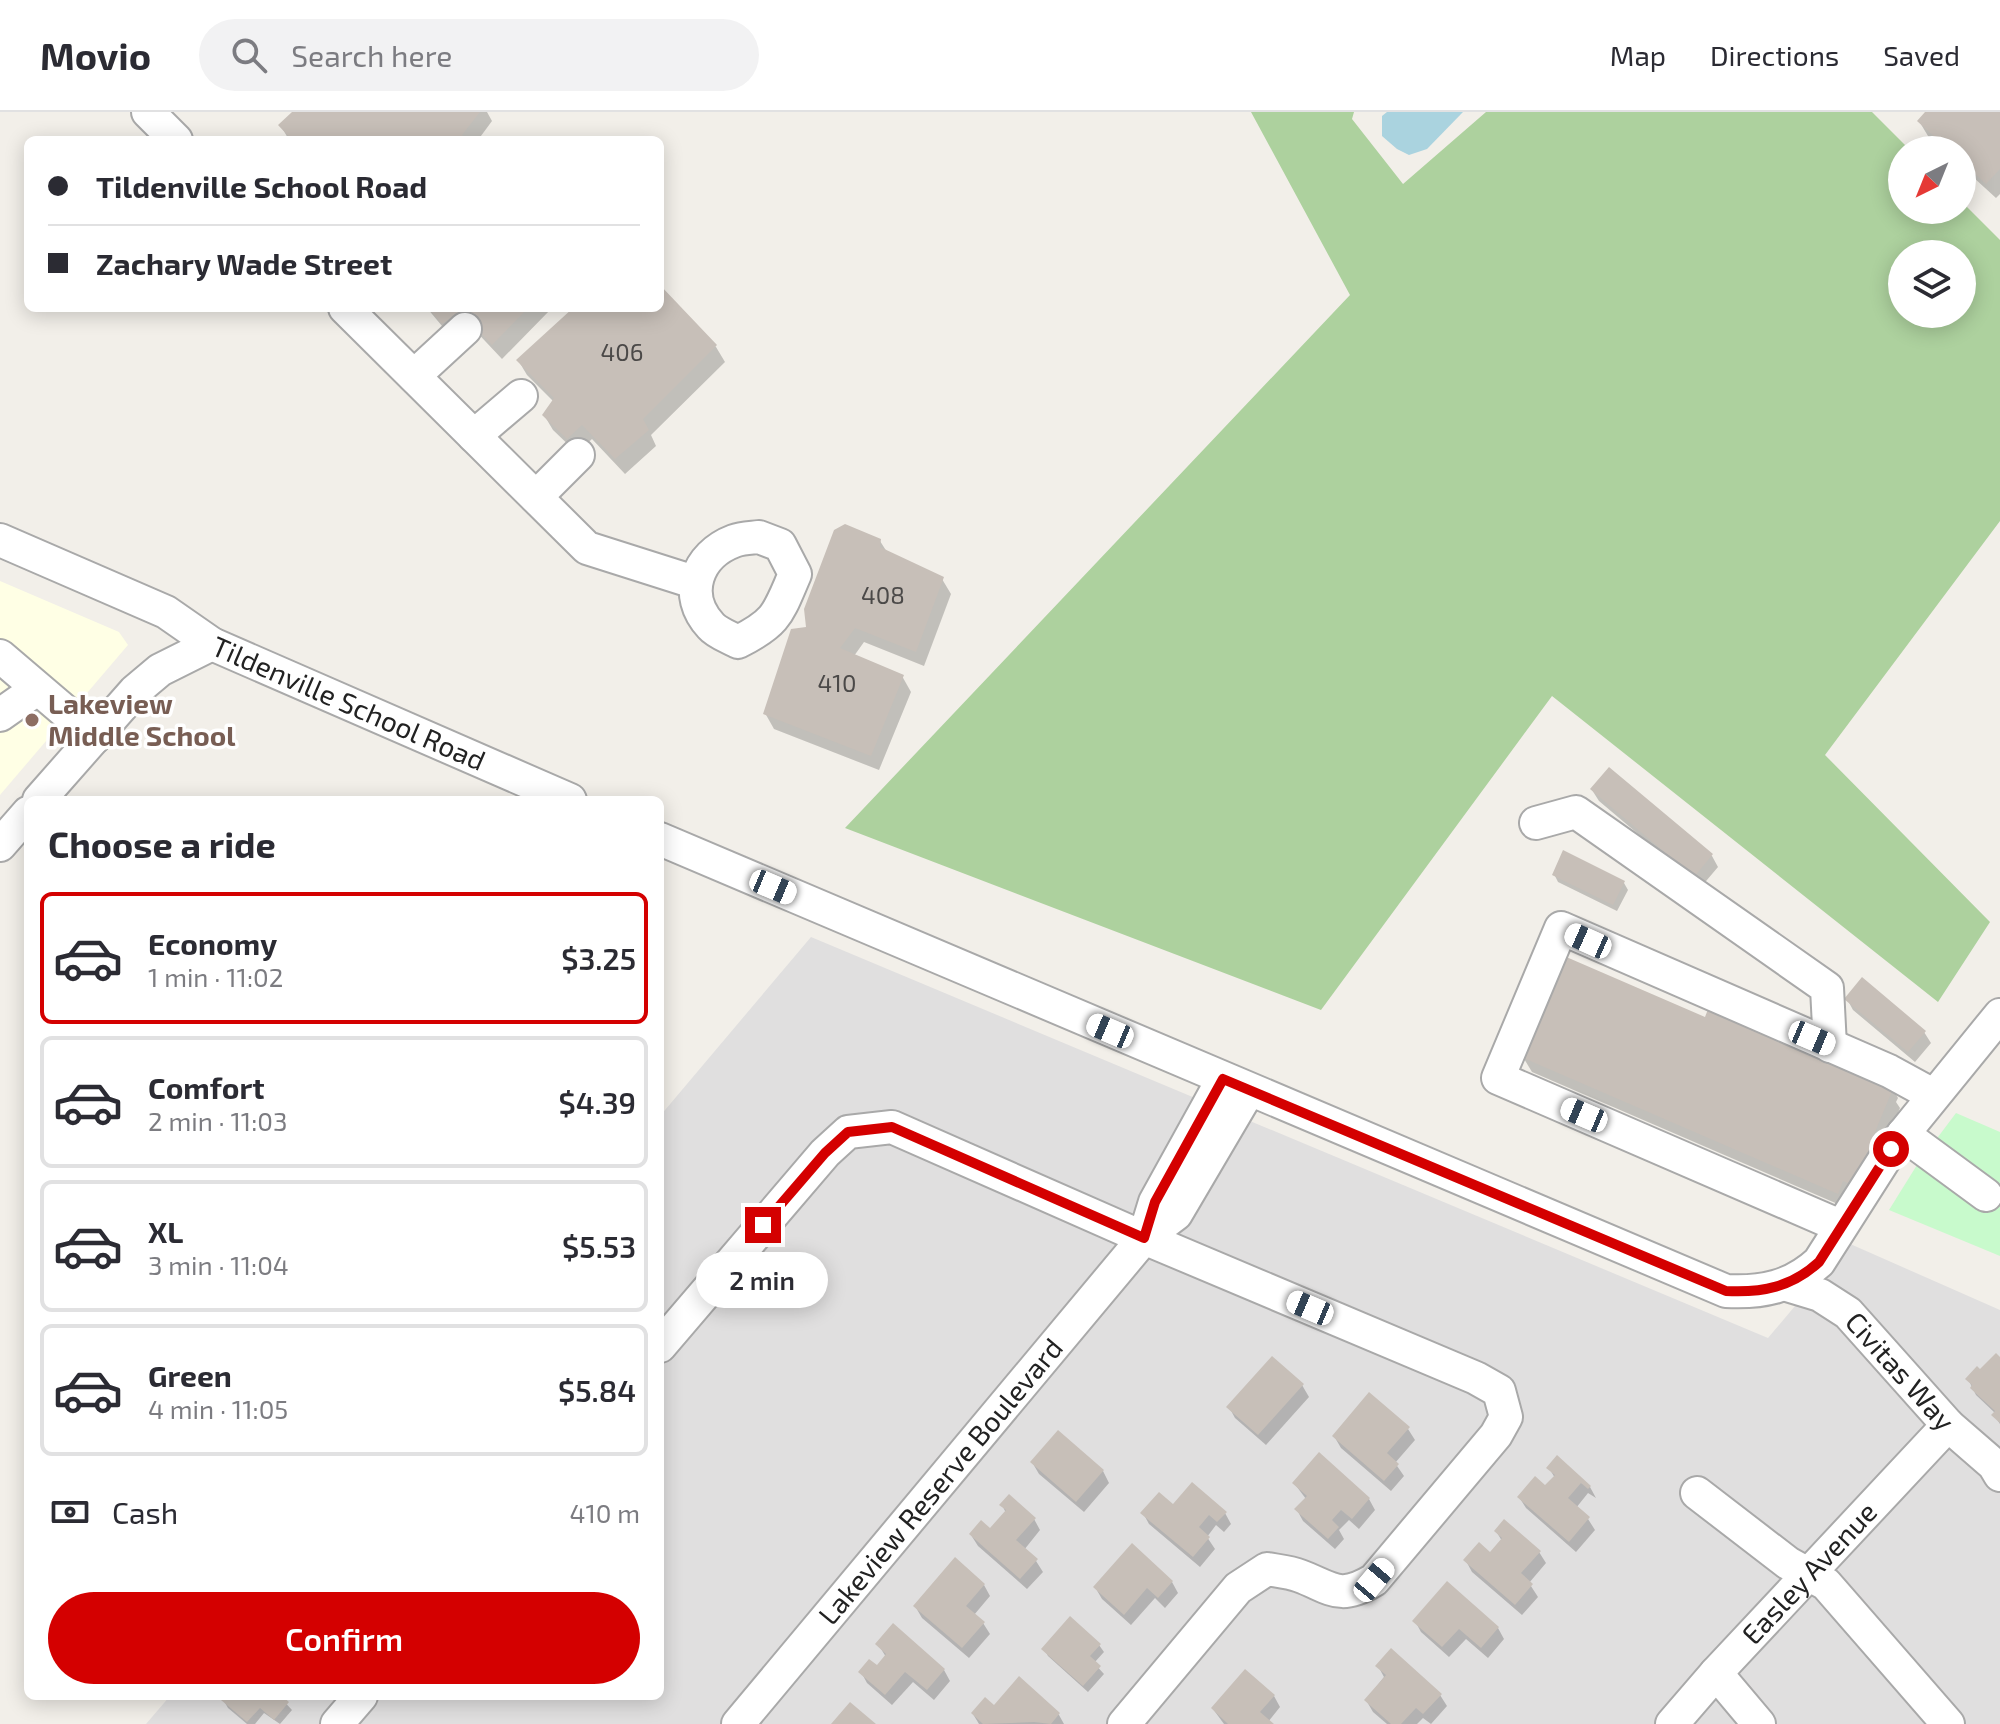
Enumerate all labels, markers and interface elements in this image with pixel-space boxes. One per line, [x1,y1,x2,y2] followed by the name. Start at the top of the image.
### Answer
[199,19,759,91] search box
[40,32,151,78] text: Movio
[227,33,271,77] icon: search
[291,37,452,73] text: Search here
[1610,38,1666,72] text: Map
[1710,38,1839,72] text: Directions
[1883,38,1960,72] text: Saved
[1888,136,1976,224] north arrow
[1888,136,1976,328] map controls
[96,168,427,204] text: Tildenville School Road
[1888,240,1976,328] button: layers
[96,245,392,281] text: Zachary Wade Street
[601,337,643,366] house number: 406
[861,580,905,609] house number: 408
[207,628,491,777] street label: Tildenville School Road
[818,668,856,697] house number: 410
[48,686,236,752] place label: Lakeview Middle School
[23,711,41,729] marker: Lakeview Middle School
[48,822,276,865] text: Choose a ride
[746,867,800,907] car
[1561,920,1615,962] car
[52,922,124,994] icon: car
[148,925,277,961] text: Economy
[561,940,636,976] text: $3.25
[148,961,283,992] text: 1 min · 11:02
[1083,1011,1137,1051] car
[1785,1018,1839,1058] car
[52,1066,124,1138] icon: car
[148,1069,265,1105] text: Comfort
[559,1084,636,1120] text: $4.39
[1557,1095,1611,1135] car
[148,1105,287,1136] text: 2 min · 11:03
[1873,1131,1909,1167] route start
[745,1207,781,1243] route end
[52,1210,124,1282] icon: car
[148,1213,183,1249] text: XL
[562,1228,636,1264] text: $5.53
[148,1249,289,1280] text: 3 min · 11:04
[697,1253,829,1309] callout: 2 min
[729,1264,795,1295] text: 2 min
[1283,1288,1337,1328] car
[1839,1304,1963,1437] street label: Civitas Way
[811,1331,1069,1631] street label: Lakeview Reserve Boulevard
[52,1354,124,1426] icon: car
[148,1357,232,1393] text: Green
[558,1372,636,1408] text: $5.84
[148,1393,288,1424] text: 4 min · 11:05
[48,1490,92,1534] icon: cash
[112,1494,178,1530] text: Cash
[1734,1494,1883,1651] street label: Easley Avenue
[569,1497,640,1528] text: 410 m
[1349,1554,1399,1606] car
[48,1592,640,1684] button: Confirm

